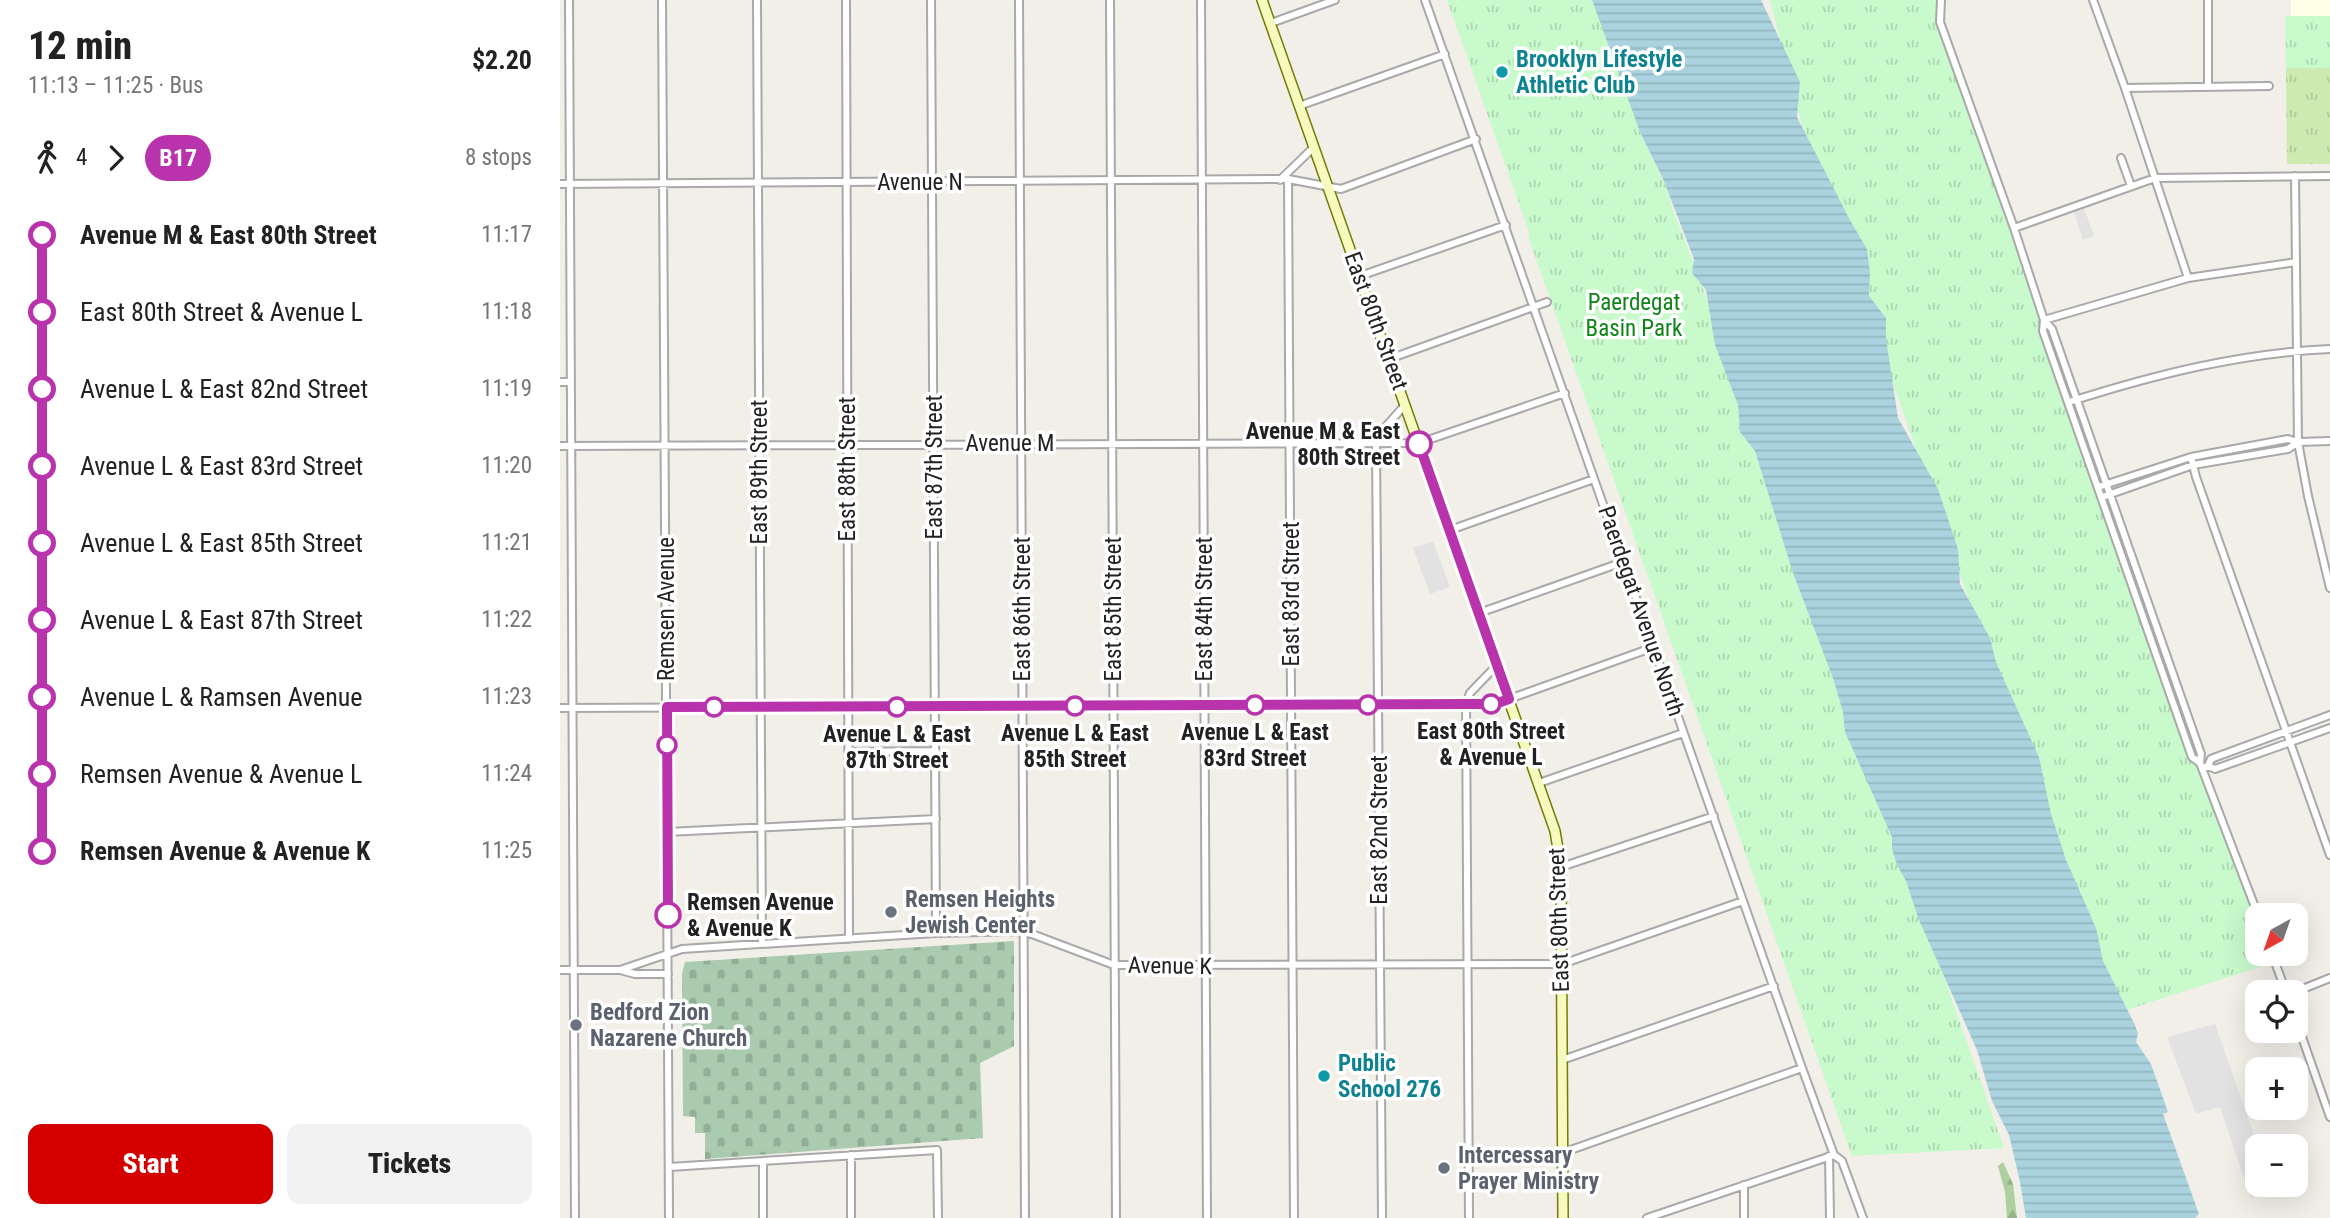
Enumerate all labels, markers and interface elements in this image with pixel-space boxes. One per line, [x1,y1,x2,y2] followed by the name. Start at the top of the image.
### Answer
[28,24,132,68] text: 12 min
[472,45,532,75] text: $2.20
[1516,46,1682,99] place label: Brooklyn Lifestyle Athletic Club
[1494,64,1510,80] marker: Brooklyn Lifestyle Athletic Club
[28,72,204,99] text: 11:13 – 11:25 · Bus
[28,139,66,177] icon: walk
[97,139,135,177] icon: forward
[76,144,87,171] text: 4
[159,144,197,172] text: B17
[465,144,532,171] text: 8 stops
[877,169,963,196] street label: Avenue N
[80,220,377,250] text: Avenue M & East 80th Street
[481,221,532,248] text: 11:17
[1339,248,1413,394] street label: East 80th Street
[1586,289,1683,342] park label: Paerdegat Basin Park
[80,297,363,327] text: East 80th Street & Avenue L
[481,298,532,325] text: 11:18
[80,374,368,404] text: Avenue L & East 82nd Street
[481,375,532,402] text: 11:19
[921,395,948,539] street label: East 87th Street
[834,397,861,541] street label: East 88th Street
[746,400,773,544] street label: East 89th Street
[1246,418,1400,471] place label: Avenue M & East 80th Street
[966,430,1054,457] street label: Avenue M
[1406,431,1432,457] marker: Avenue M & East 80th Street
[80,451,363,481] text: Avenue L & East 83rd Street
[481,452,532,479] text: 11:20
[1592,502,1690,720] street label: Paerdegat Avenue North
[1278,521,1305,667] street label: East 83rd Street
[80,528,363,558] text: Avenue L & East 85th Street
[481,529,532,556] text: 11:21
[653,537,680,681] street label: Remsen Avenue
[1009,537,1036,681] street label: East 86th Street
[1100,537,1127,681] street label: East 85th Street
[1191,537,1218,681] street label: East 84th Street
[80,605,363,635] text: Avenue L & East 87th Street
[481,606,532,633] text: 11:22
[80,682,363,712] text: Avenue L & Ramsen Avenue
[481,683,532,710] text: 11:23
[1481,694,1501,714] marker: East 80th Street & Avenue L
[1245,695,1265,715] marker: Avenue L & East 83rd Street
[1358,695,1378,715] unlabelled marker
[1065,696,1085,716] marker: Avenue L & East 85th Street
[704,697,724,717] unlabelled marker
[887,697,907,717] marker: Avenue L & East 87th Street
[1417,718,1565,771] place label: East 80th Street & Avenue L
[1181,719,1329,772] place label: Avenue L & East 83rd Street
[1001,720,1149,773] place label: Avenue L & East 85th Street
[823,721,971,774] place label: Avenue L & East 87th Street
[657,735,677,755] unlabelled marker
[1366,755,1393,905] street label: East 82nd Street
[80,759,362,789] text: Remsen Avenue & Avenue L
[481,760,532,787] text: 11:24
[80,836,370,866] text: Remsen Avenue & Avenue K
[481,837,532,864] text: 11:25
[1543,847,1575,993] street label: East 80th Street
[905,886,1055,939] place label: Remsen Heights Jewish Center
[687,889,834,942] place label: Remsen Avenue & Avenue K
[655,902,681,928] marker: Remsen Avenue & Avenue K
[2245,903,2308,966] north arrow
[2245,903,2308,1197] map controls
[883,904,899,920] marker: Remsen Heights Jewish Center
[1128,952,1213,980] street label: Avenue K
[2245,980,2308,1043] button: locate
[590,999,747,1052] place label: Bedford Zion Nazarene Church
[568,1017,584,1033] marker: Bedford Zion Nazarene Church
[1338,1050,1441,1103] place label: Public School 276
[2245,1057,2308,1120] button: +
[1316,1068,1332,1084] marker: Public School 276
[28,1124,273,1204] button: Start
[287,1124,532,1204] button: Tickets
[2245,1134,2308,1197] button: −
[1458,1142,1600,1195] place label: Intercessary Prayer Ministry
[1436,1160,1452,1176] marker: Intercessary Prayer Ministry

